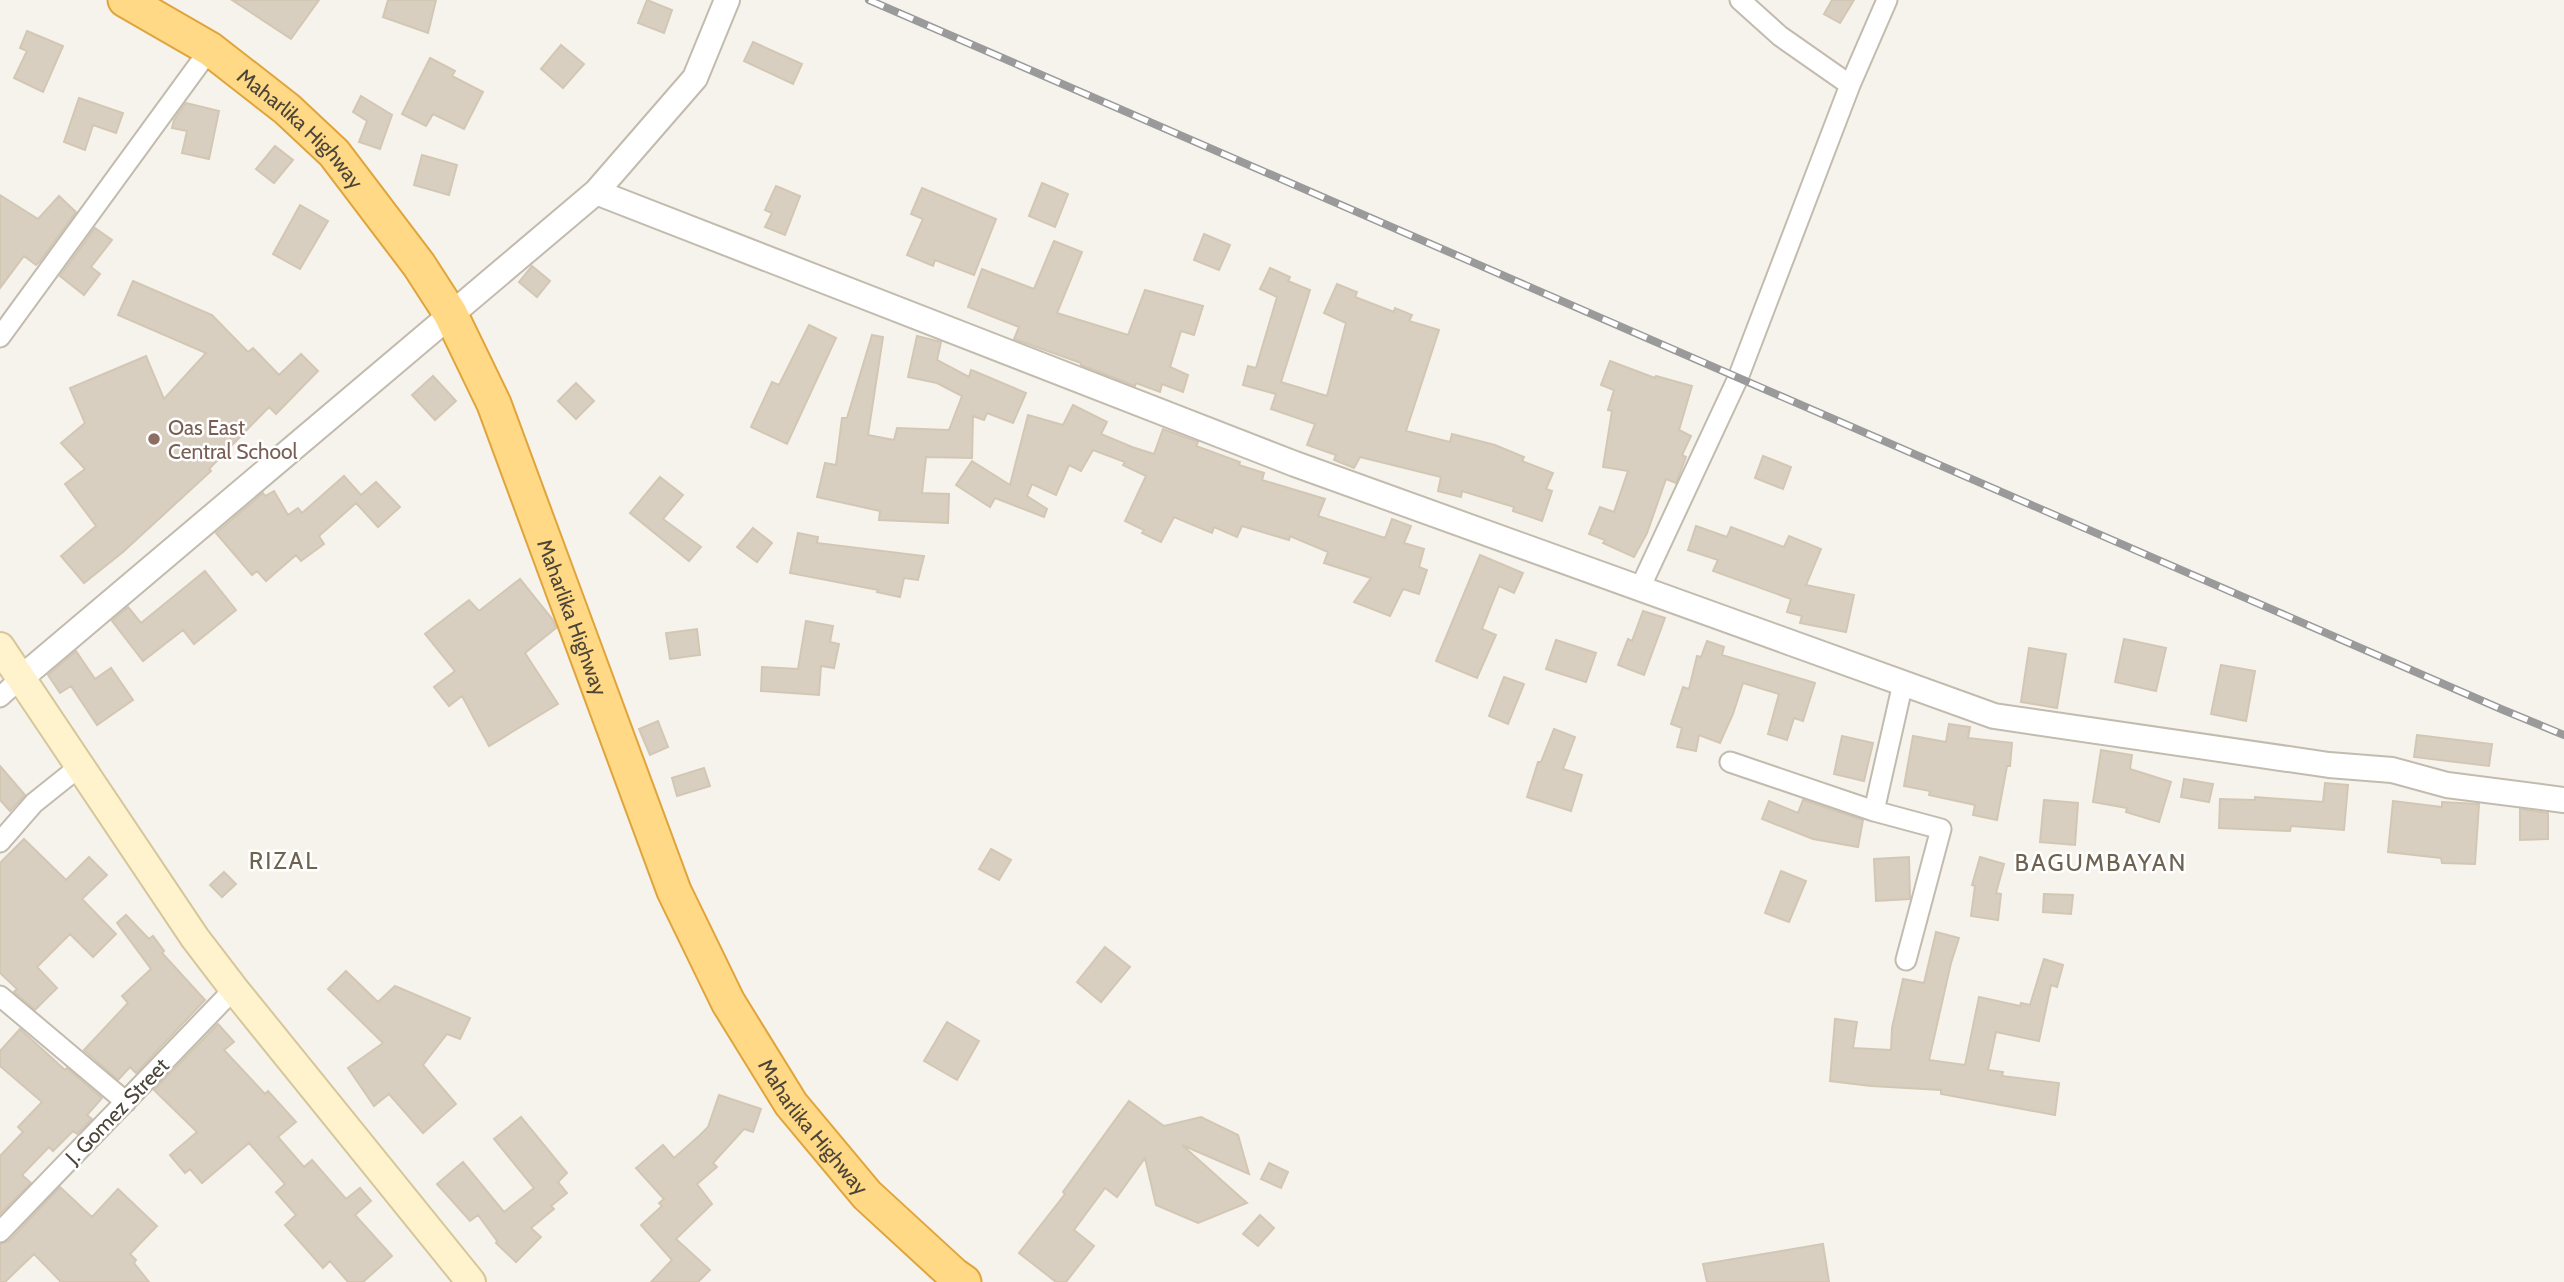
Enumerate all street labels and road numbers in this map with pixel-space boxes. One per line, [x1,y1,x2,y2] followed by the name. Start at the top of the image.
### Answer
[233,63,369,194] street label: Maharlika Highway
[532,535,613,699] street label: Maharlika Highway
[59,1053,174,1170] street label: J. Gomez Street
[754,1054,874,1200] street label: Maharlika Highway

